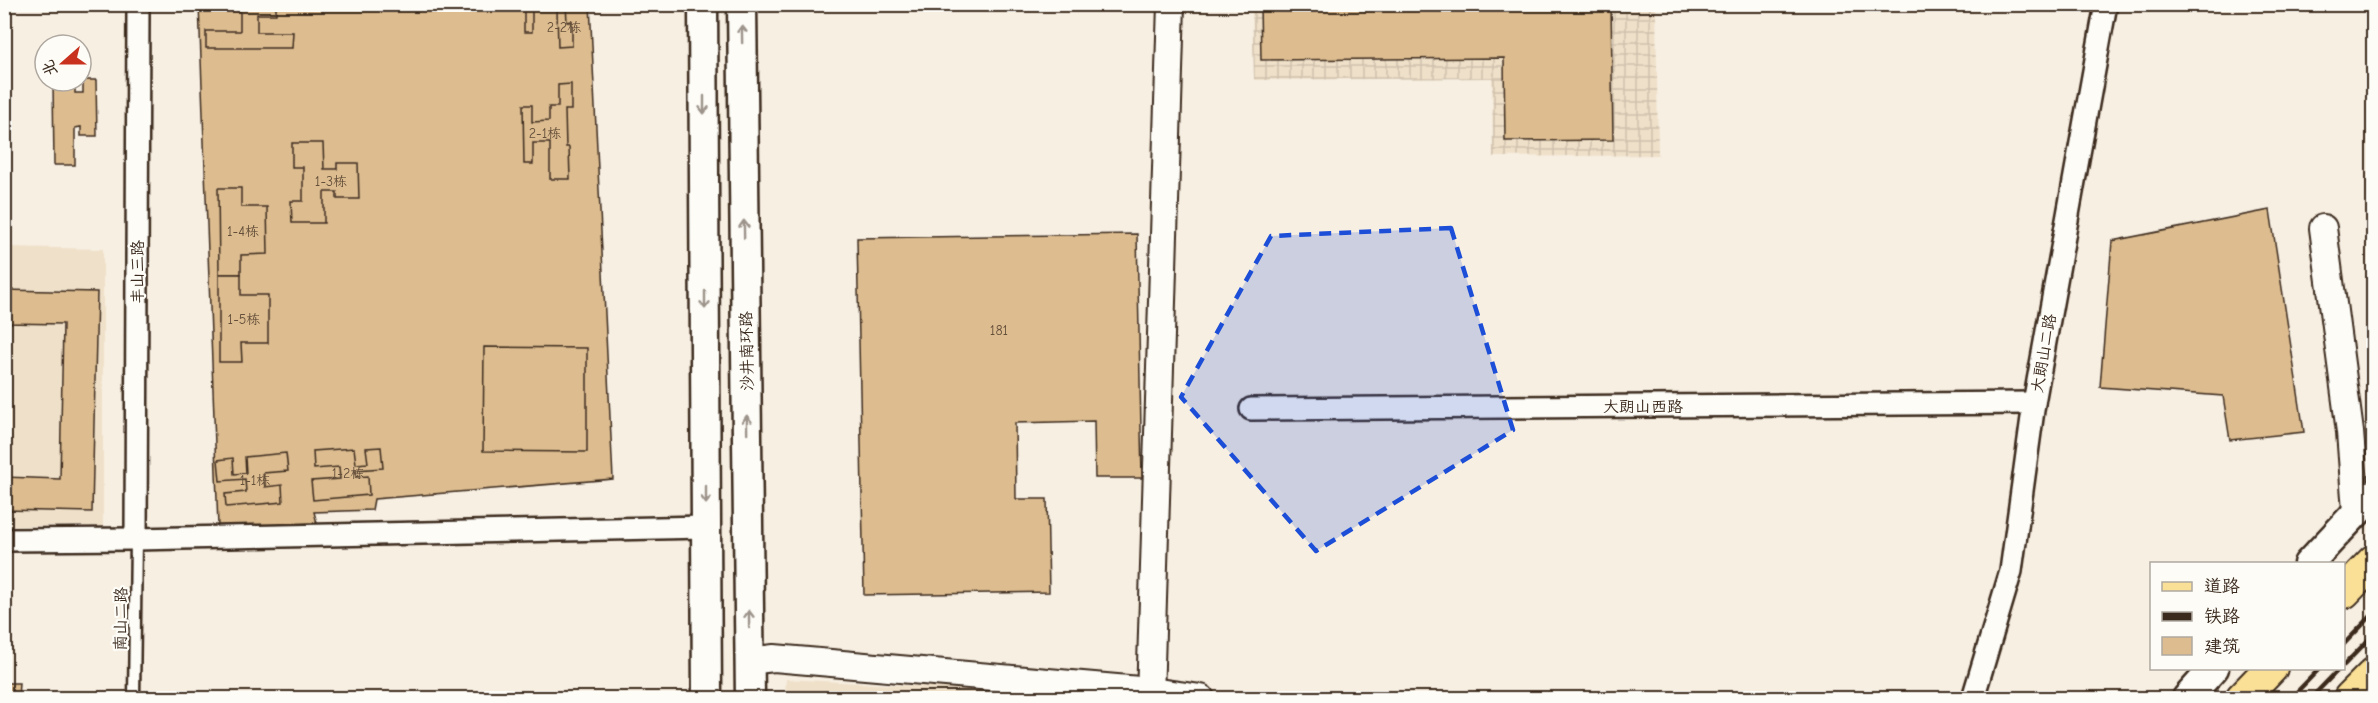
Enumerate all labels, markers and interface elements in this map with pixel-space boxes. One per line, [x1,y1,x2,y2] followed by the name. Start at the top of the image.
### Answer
[547,19,581,36] house number: 2-2栋
[736,25,748,45] one-way arrow
[33,33,93,93] north arrow
[39,57,61,79] text: 北
[698,94,710,114] one-way arrow
[529,125,561,142] house number: 2-1栋
[315,173,347,190] house number: 1-3栋
[738,220,750,240] one-way arrow
[227,223,259,240] house number: 1-4栋
[129,240,147,304] street label: 丰山三路
[699,289,711,309] one-way arrow
[228,311,260,328] house number: 1-5栋
[737,311,757,391] street label: 沙井南环路
[2028,312,2060,394] street label: 大朗山二路
[990,322,1008,339] house number: 181
[1603,398,1683,416] street label: 大朗山西路
[741,415,753,435] one-way arrow
[332,465,364,482] house number: 1-2栋
[240,472,270,489] house number: 1-1栋
[700,484,712,504] one-way arrow
[2150,562,2345,670] legend
[2204,576,2240,597] text: 道路
[111,587,131,651] street label: 南山二路
[2204,606,2240,627] text: 铁路
[743,610,755,630] one-way arrow
[2204,636,2240,657] text: 建筑

